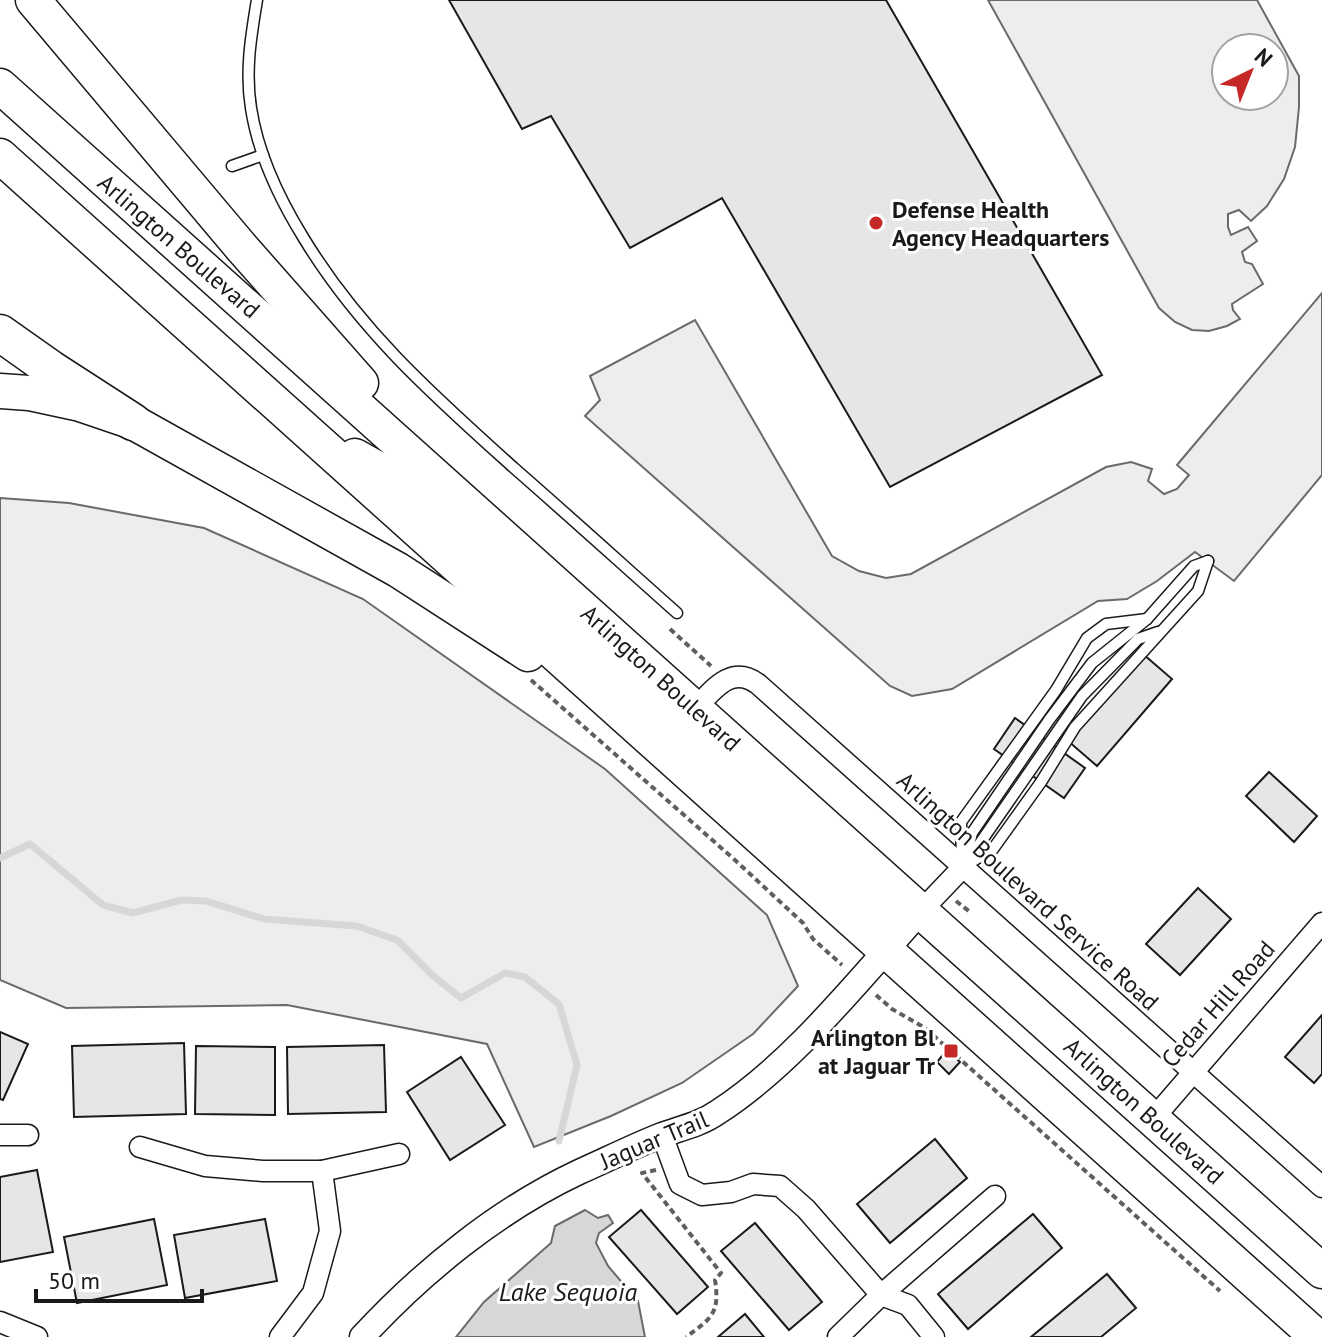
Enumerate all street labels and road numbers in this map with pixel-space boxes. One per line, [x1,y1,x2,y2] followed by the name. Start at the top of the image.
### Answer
[91,167,267,325] street label: Arlington Boulevard
[574,598,748,758] street label: Arlington Boulevard
[890,765,1166,1017] street label: Arlington Boulevard Service Road
[1154,934,1282,1074] street label: Cedar Hill Road
[1057,1031,1231,1191] street label: Arlington Boulevard
[594,1103,713,1177] street label: Jaguar Trail

